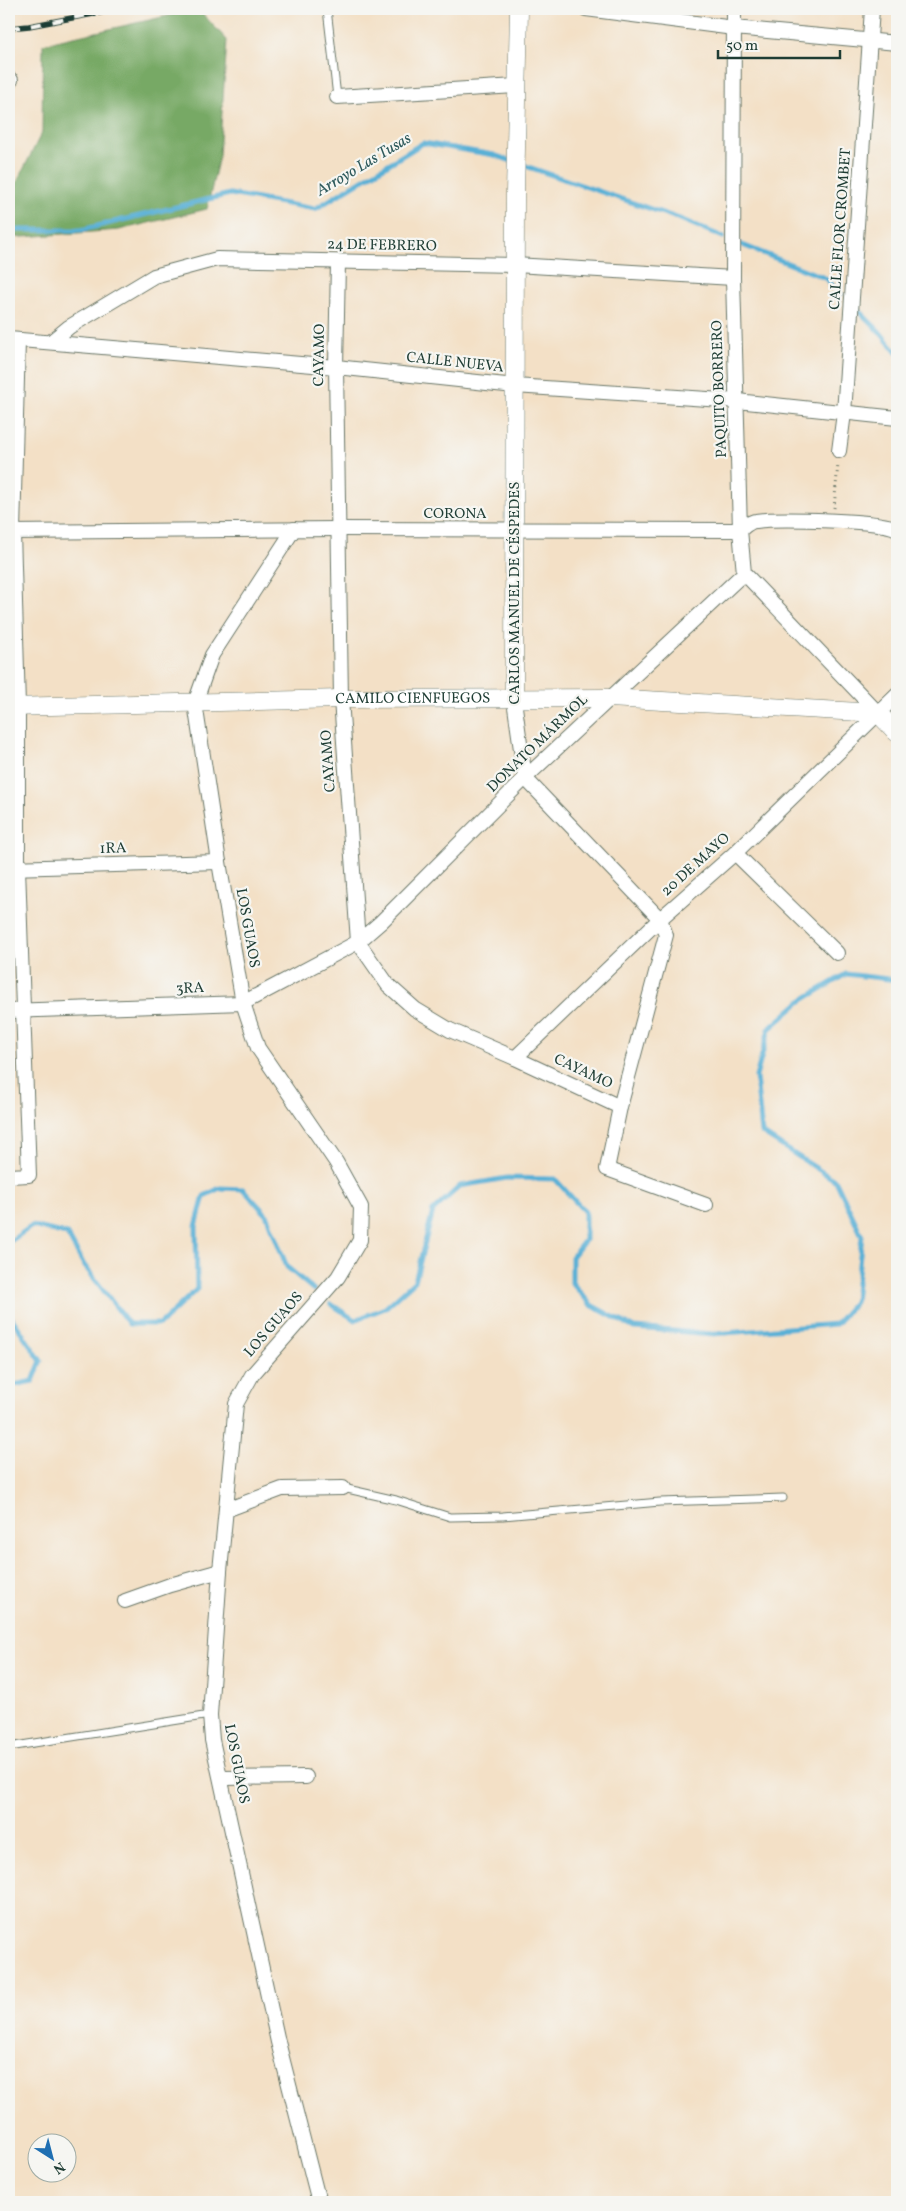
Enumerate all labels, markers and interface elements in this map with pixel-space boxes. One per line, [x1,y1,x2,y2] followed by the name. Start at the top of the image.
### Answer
[718,28,841,60] scale bar
[726,36,758,57] text: 50 m
[311,128,416,203] water label: Arroyo Las Tusas
[825,147,857,310] street label: CALLE FLOR CROMBET
[327,235,437,257] street label: 24 DE FEBRERO
[707,320,733,458] street label: PAQUITO BORRERO
[309,323,331,387] street label: CAYAMO
[405,347,505,379] street label: CALLE NUEVA
[505,481,526,705] street label: CARLOS MANUEL DE CÉSPEDES
[423,504,487,525] street label: CORONA
[335,688,490,710] street label: CAMILO CIENFUEGOS
[483,690,594,798] street label: DONATO MÁRMOL
[316,729,342,793] street label: CAYAMO
[657,828,735,902] street label: 20 DE MAYO
[99,838,127,860] street label: 1RA
[230,886,264,970] street label: LOS GUAOS
[175,978,205,1000] street label: 3RA
[550,1049,616,1095] street label: CAYAMO
[240,1288,308,1362] street label: LOS GUAOS
[218,1722,254,1806] street label: LOS GUAOS
[28,2134,78,2184] north arrow
[49,2157,68,2178] text: N

